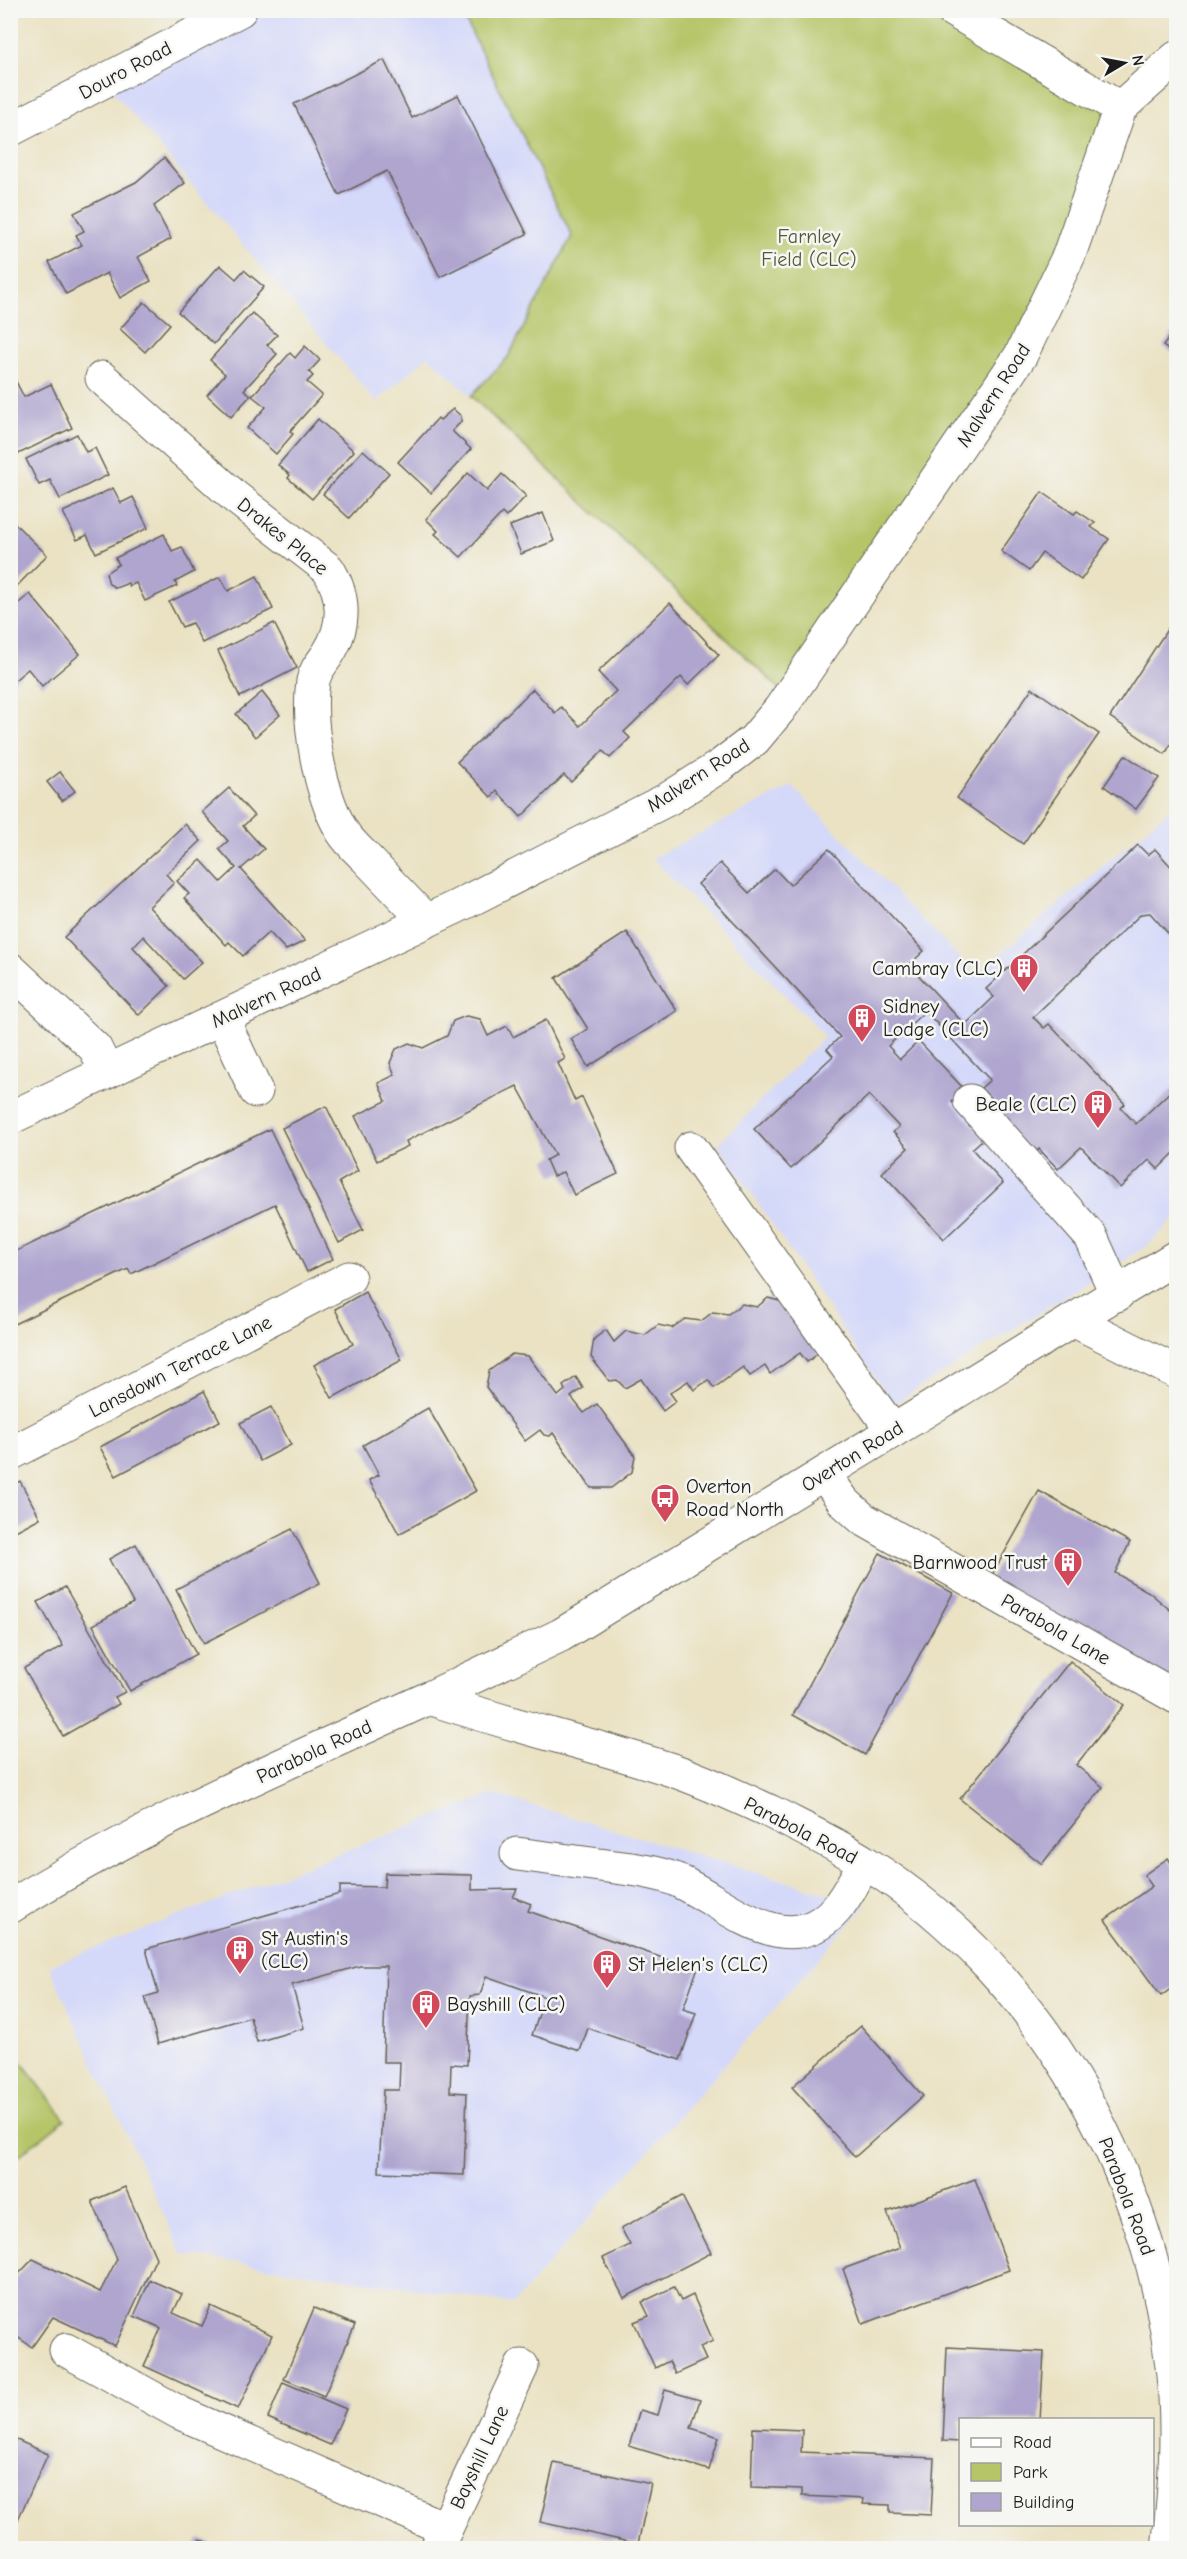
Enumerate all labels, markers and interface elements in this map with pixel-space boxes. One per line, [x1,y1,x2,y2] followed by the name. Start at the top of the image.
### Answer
[1094,33,1154,93] north arrow
[75,36,175,104] street label: Douro Road
[1128,54,1148,67] text: N
[761,225,857,271] park label: Farnley Field (CLC)
[952,339,1035,451] street label: Malvern Road
[233,493,333,580] street label: Drakes Place
[642,734,754,817] street label: Malvern Road
[1008,952,1040,994] building icon: Cambray (CLC)
[872,957,1003,980] place label: Cambray (CLC)
[208,962,325,1033] street label: Malvern Road
[883,995,989,1041] place label: Sidney Lodge (CLC)
[846,1002,878,1044] building icon: Sidney Lodge (CLC)
[1082,1088,1114,1130] building icon: Beale (CLC)
[975,1093,1077,1116] place label: Beale (CLC)
[85,1310,275,1423] street label: Lansdown Terrace Lane
[797,1416,907,1497] street label: Overton Road
[686,1475,784,1521] place label: Overton Road North
[649,1482,681,1524] bus stop icon: Overton Road North
[1052,1546,1084,1588] building icon: Barnwood Trust
[913,1551,1048,1574] place label: Barnwood Trust
[997,1589,1114,1670] street label: Parabola Lane
[253,1715,375,1788] street label: Parabola Road
[740,1792,861,1869] street label: Parabola Road
[261,1927,348,1973] place label: St Austin's (CLC)
[224,1934,256,1976] building icon: St Austin's (CLC)
[591,1948,623,1990] building icon: St Helen's (CLC)
[628,1953,768,1976] place label: St Helen's (CLC)
[410,1988,442,2030] building icon: Bayshill (CLC)
[447,1993,565,2016] place label: Bayshill (CLC)
[1094,2134,1160,2258] street label: Parabola Road
[445,2402,513,2513] street label: Bayshill Lane
[959,2418,1154,2526] legend
[1013,2432,1052,2453] text: Road
[1013,2462,1048,2483] text: Park
[1013,2492,1075,2513] text: Building

